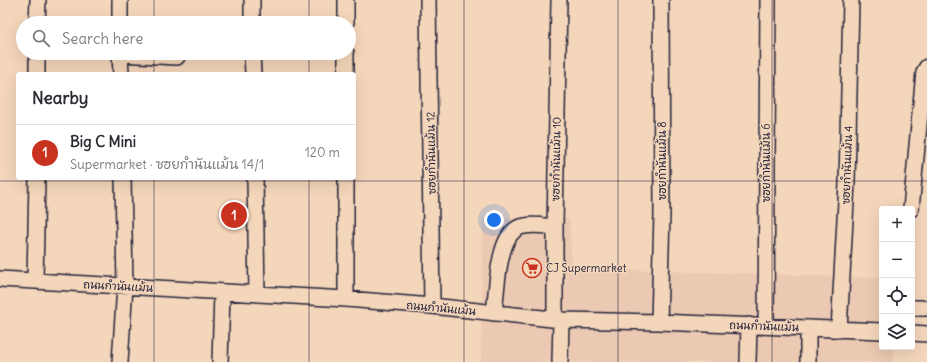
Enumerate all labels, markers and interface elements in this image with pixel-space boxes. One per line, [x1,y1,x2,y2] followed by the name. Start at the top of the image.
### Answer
[16,16,356,60] search box
[30,27,52,49] icon: search
[62,29,143,48] text: Search here
[32,87,88,109] text: Nearby
[423,111,439,195] street label: ซฮยกำนันแม้น 12
[548,117,564,201] street label: ซฮยกำนันแม้น 10
[655,122,669,200] street label: ซฮยกำนันแม้น 8
[759,124,773,202] street label: ซฮยกำนันแม้น 6
[839,125,855,205] street label: ซฮยกำนันแม้น 4
[70,132,136,151] text: Big C Mini
[42,144,48,161] text: 1
[305,144,340,161] text: 120 m
[70,156,264,173] text: Supermarket · ซฮยกำนันแม้น 14/1
[221,200,247,230] pin: 1
[879,206,915,350] map controls
[879,206,915,242] button: +
[484,210,504,230] your location
[879,242,915,278] button: −
[521,257,543,279] supermarket icon: CJ Supermarket
[546,261,627,275] place label: CJ Supermarket
[83,277,153,295] street label: ถนนกำนันแม้น
[879,278,915,314] button: locate
[406,298,476,318] street label: ถนนกำนันแม้น
[879,314,915,350] button: layers
[729,318,799,334] street label: ถนนกำนันแม้น

